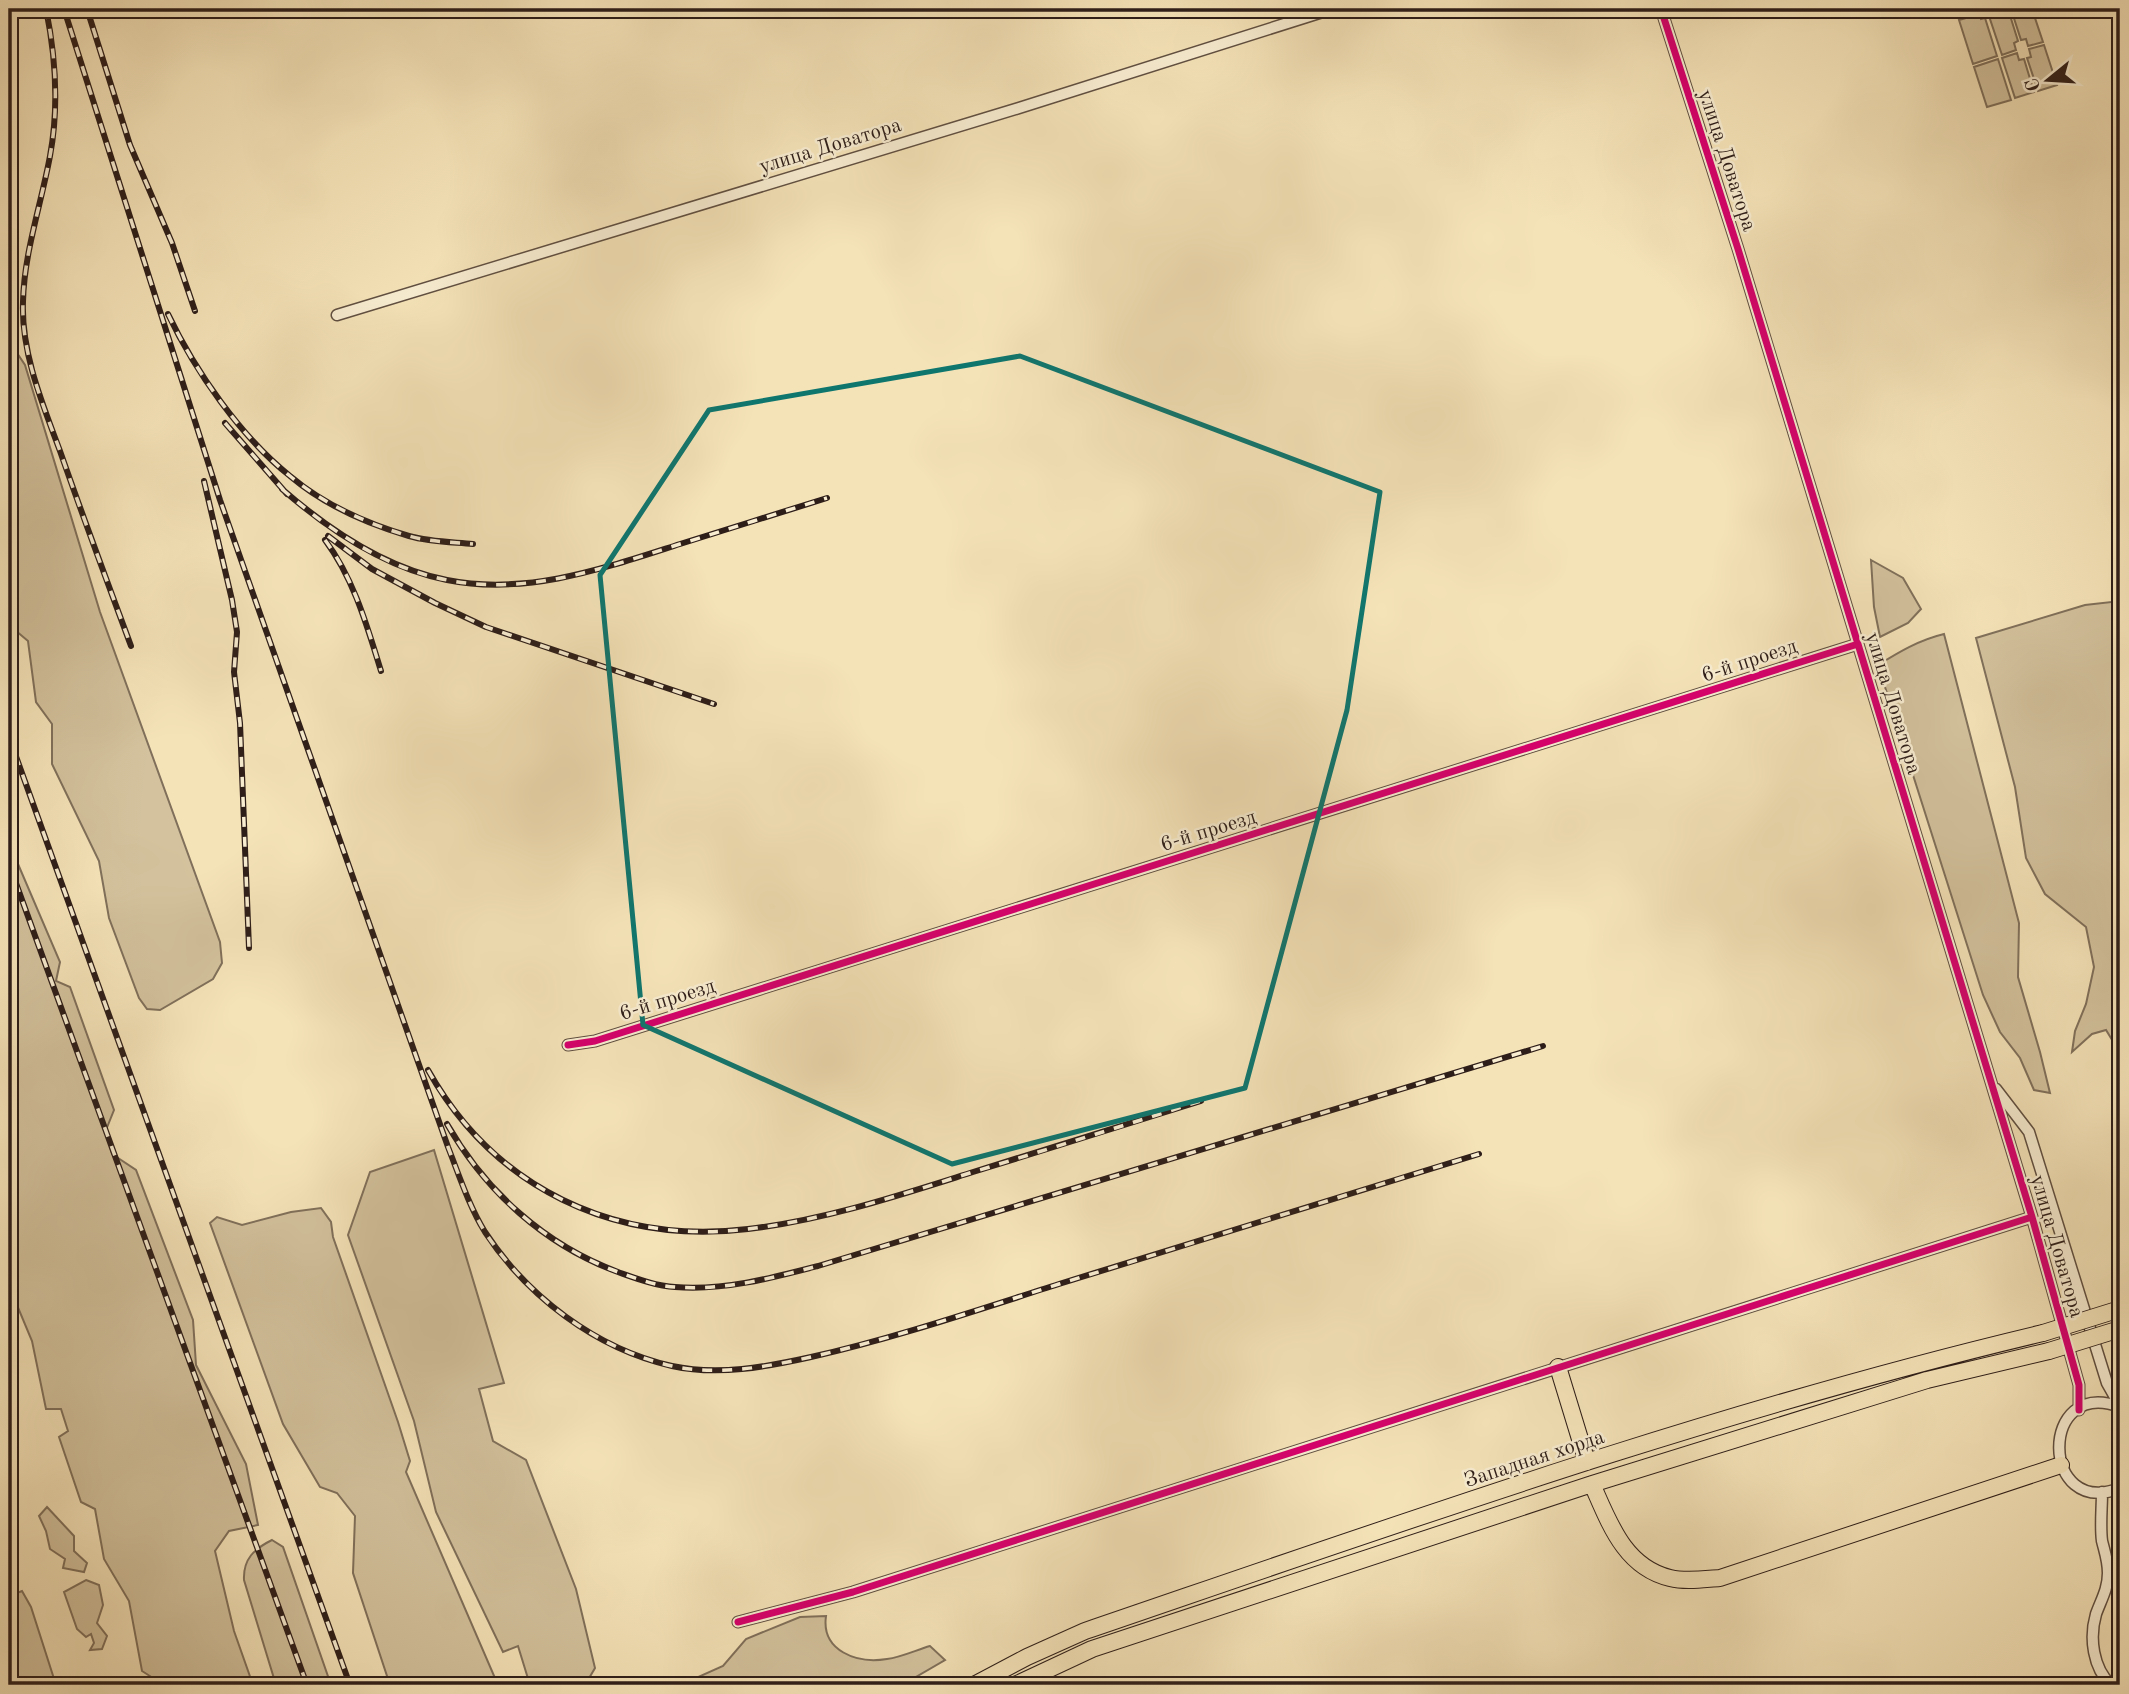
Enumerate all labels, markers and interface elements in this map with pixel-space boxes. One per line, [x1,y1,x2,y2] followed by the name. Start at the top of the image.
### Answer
[2014,46,2084,116] north arrow
[2023,76,2045,93] text: С
[1694,87,1759,234] street label: улица Доватора
[757,115,904,178] street label: улица Доватора
[1861,630,1924,777] street label: улица Доватора
[1699,636,1800,687] street label: 6-й проезд
[1158,807,1260,856] street label: 6-й проезд
[617,976,719,1025] street label: 6-й проезд
[2026,1173,2087,1320] street label: улица Доватора
[1462,1427,1607,1492] street label: Западная хорда

